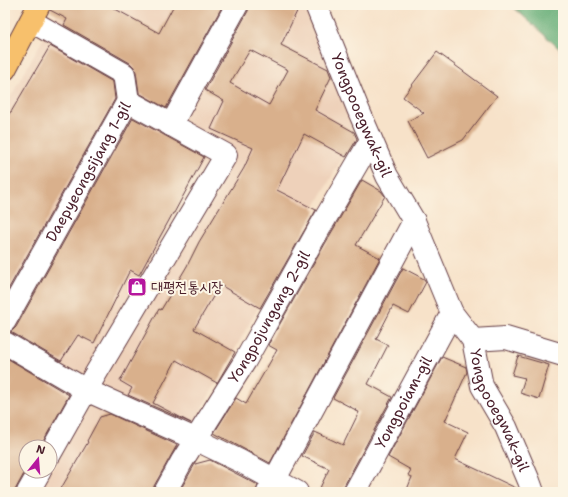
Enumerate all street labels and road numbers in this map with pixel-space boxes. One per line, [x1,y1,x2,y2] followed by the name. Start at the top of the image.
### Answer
[326,50,396,181] street label: Yongpooegwak-gil
[41,98,136,245] street label: Daepyeongsijang 1-gil
[224,246,315,387] street label: Yongpojungang 2-gil
[465,347,534,475] street label: Yongpooegwak-gil
[370,352,437,452] street label: Yongpoiam-gil

